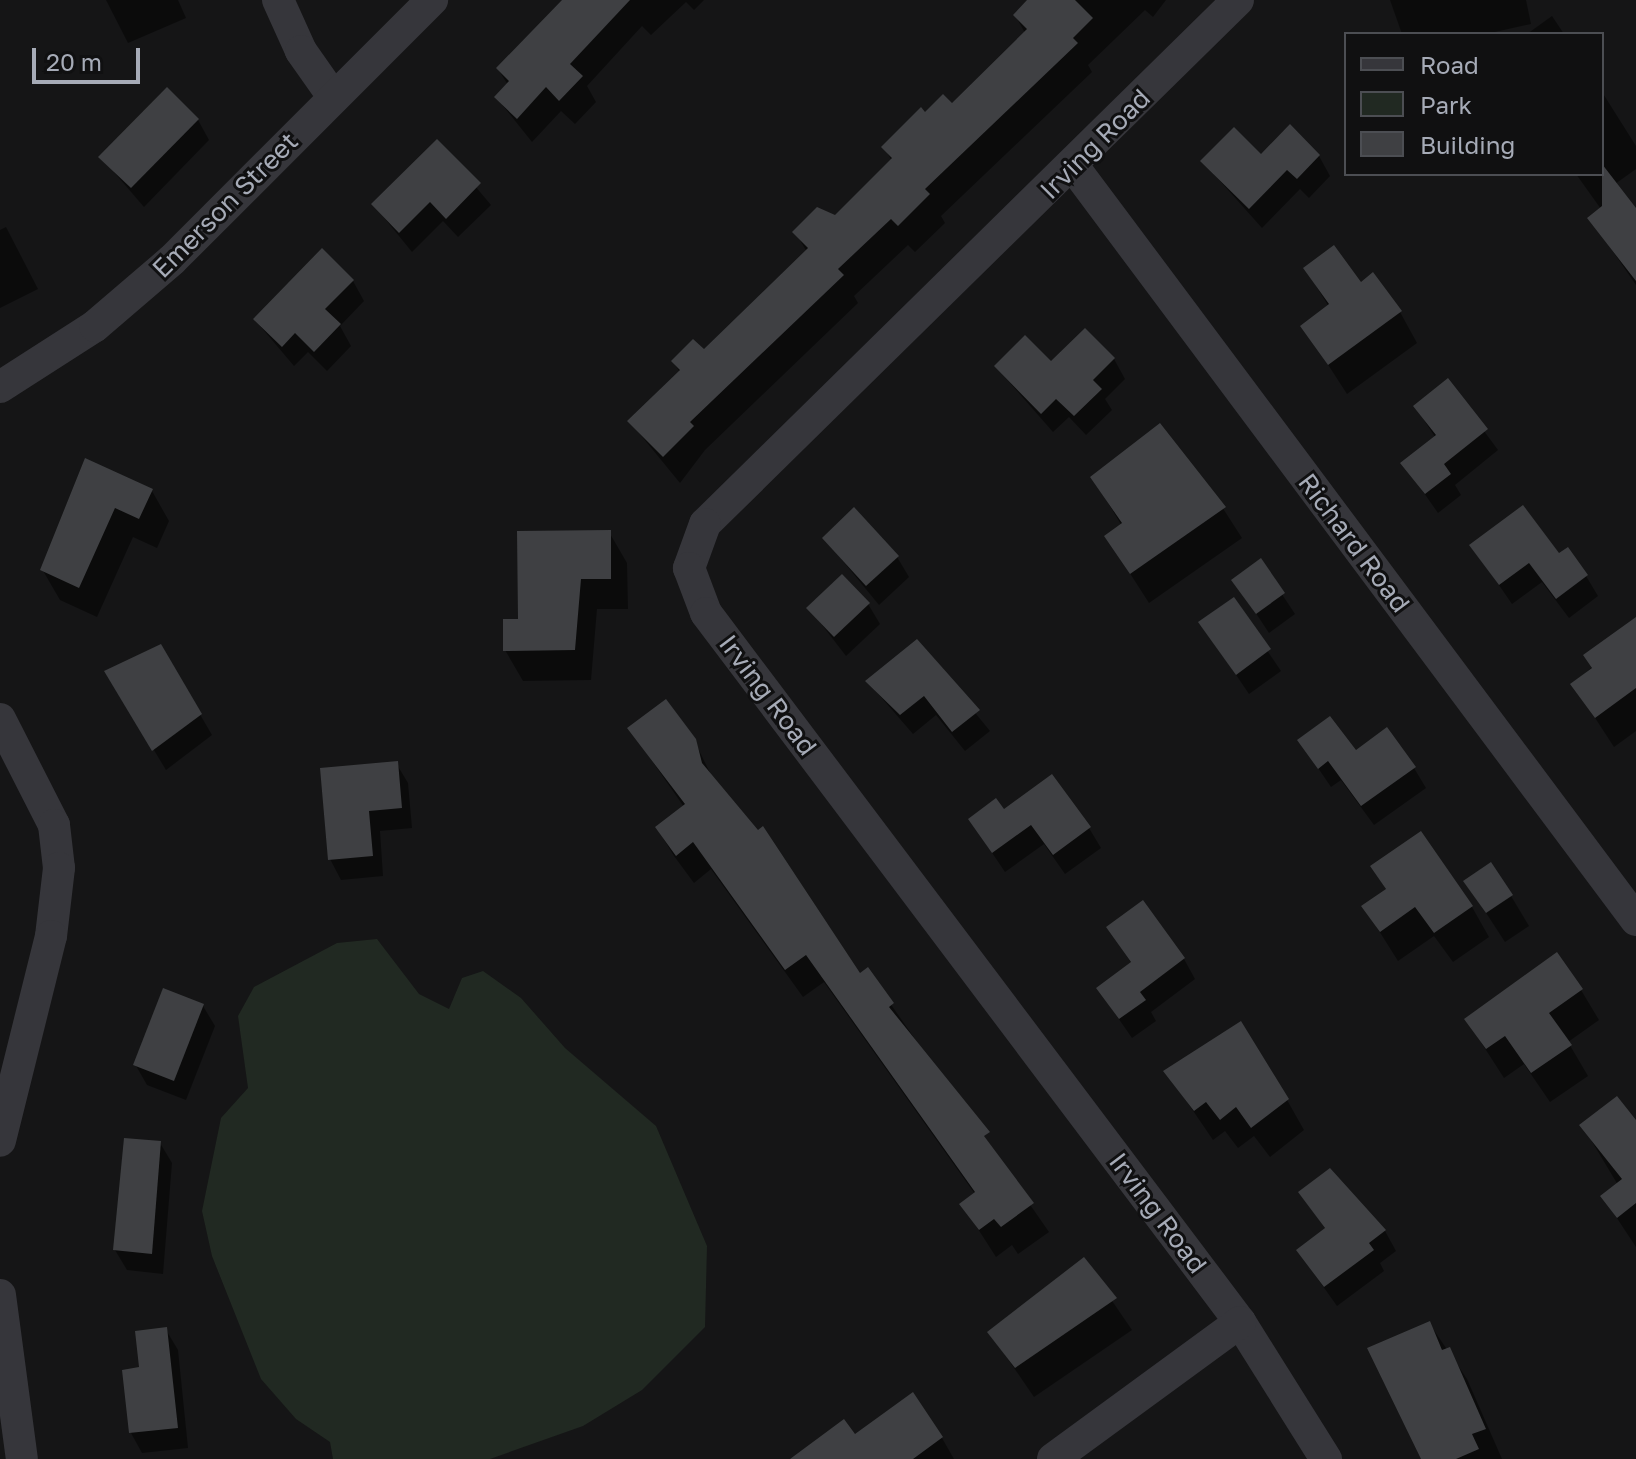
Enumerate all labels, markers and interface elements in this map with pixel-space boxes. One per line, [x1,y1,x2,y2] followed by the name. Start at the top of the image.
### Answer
[36,32,144,82] scale bar
[1344,32,1604,176] legend
[46,47,102,76] text: 20 m
[1420,50,1479,79] text: Road
[1033,82,1157,206] street label: Irving Road
[1420,90,1472,119] text: Park
[146,126,304,284] street label: Emerson Street
[1420,130,1515,159] text: Building
[1292,467,1416,619] street label: Richard Road
[713,629,823,761] street label: Irving Road
[1103,1147,1213,1279] street label: Irving Road

